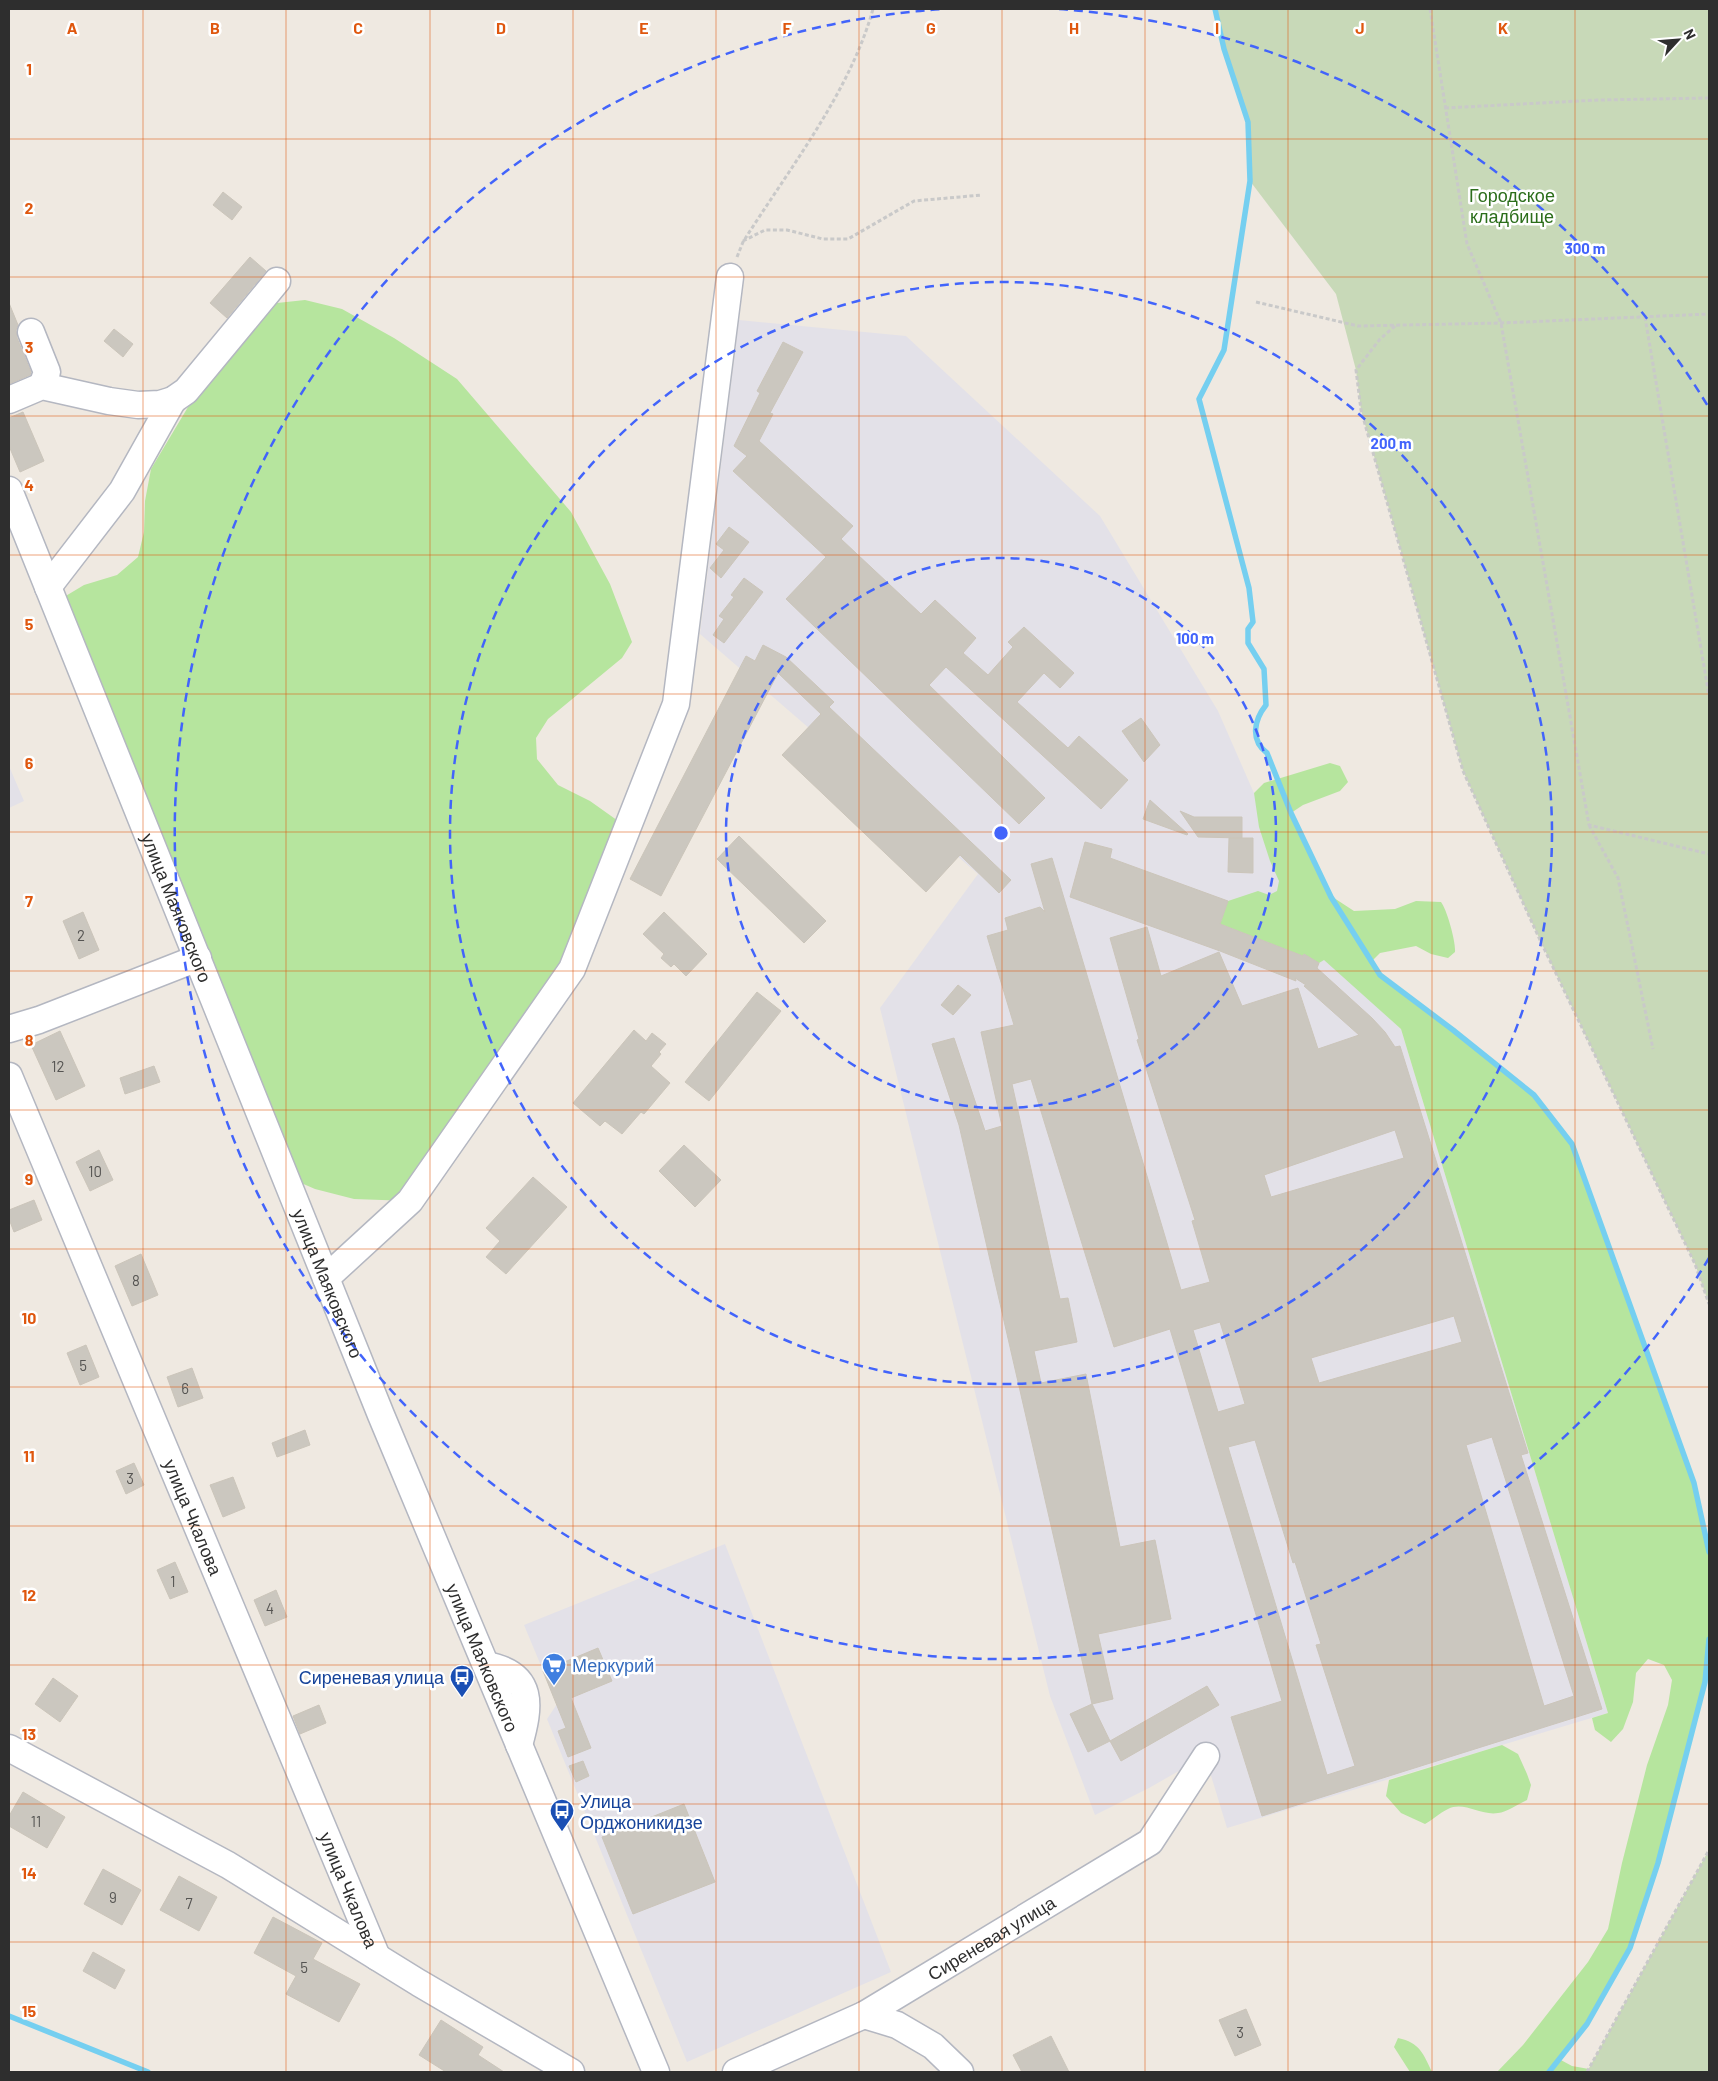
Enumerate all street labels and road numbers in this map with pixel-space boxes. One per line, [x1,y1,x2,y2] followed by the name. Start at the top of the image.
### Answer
[137,830,217,985] street label: улица Маяковского
[288,1205,368,1361] street label: улица Маяковского
[159,1456,228,1579] street label: улица Чкалова
[442,1580,523,1735] street label: улица Маяковского
[315,1829,383,1952] street label: улица Чкалова
[924,1890,1060,1985] street label: Сиреневая улица

